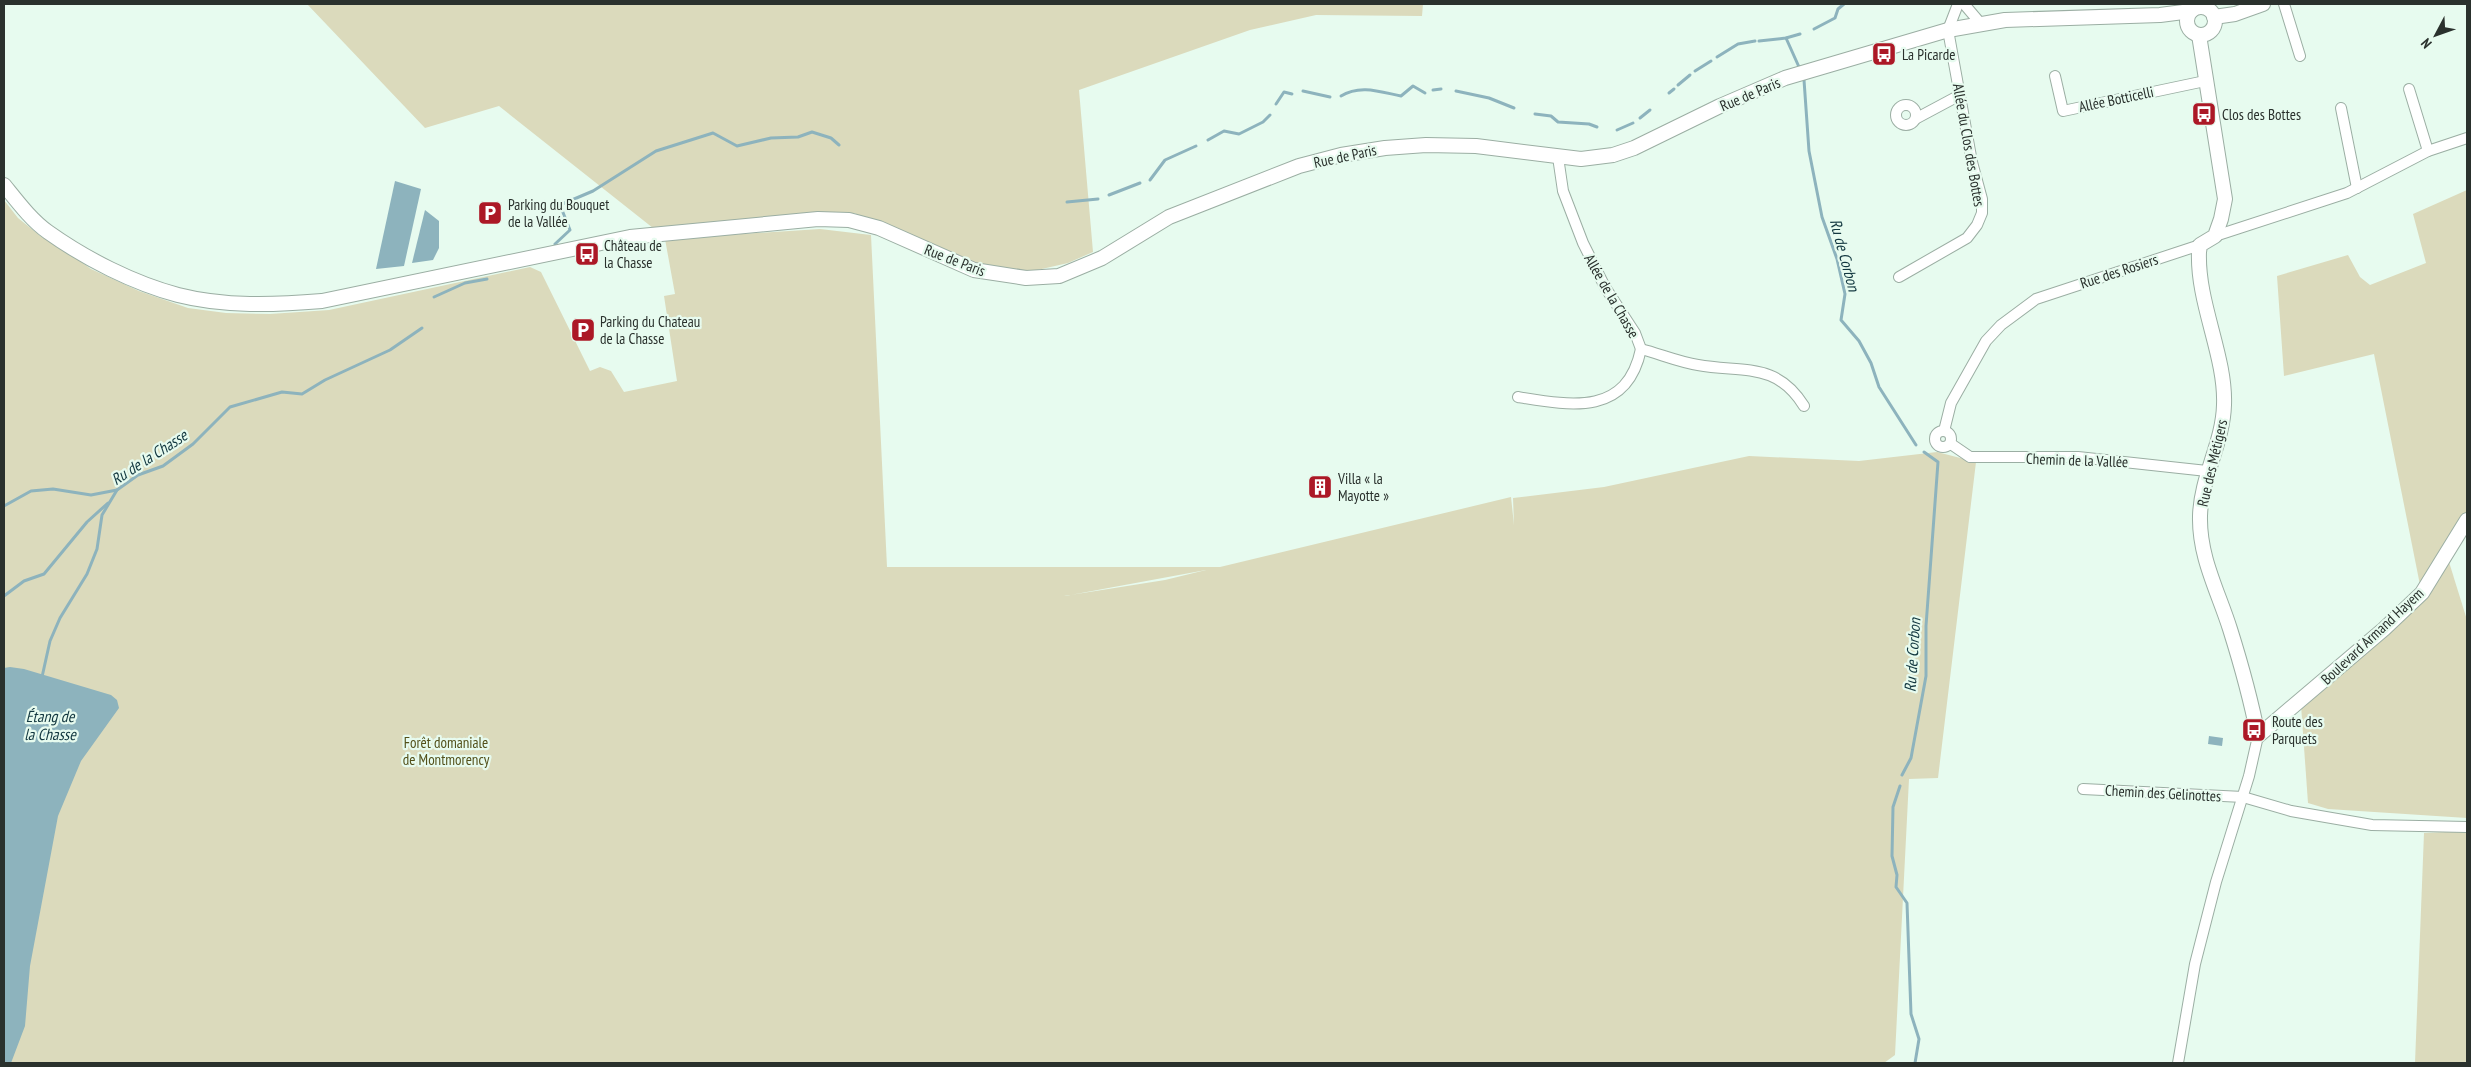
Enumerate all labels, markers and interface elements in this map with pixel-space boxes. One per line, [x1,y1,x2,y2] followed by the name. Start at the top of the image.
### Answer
[2411,10,2461,60] north arrow
[2417,35,2435,52] text: N
[1871,41,1897,67] bus stop icon: La Picarde
[1902,45,1955,64] place label: La Picarde
[1717,73,1783,115] street label: Rue de Paris
[1949,82,1989,208] street label: Allée du Clos des Bottes
[2077,82,2155,116] street label: Allée Botticelli
[2191,101,2217,127] bus stop icon: Clos des Bottes
[2222,105,2301,124] place label: Clos des Bottes
[1312,140,1378,172] street label: Rue de Paris
[508,195,609,231] place label: Parking du Bouquet de la Vallée
[477,200,503,226] parking icon: Parking du Bouquet de la Vallée
[1826,217,1864,294] water label: Ru de Corbon
[604,236,662,272] place label: Château de la Chasse
[922,240,988,280] street label: Rue de Paris
[574,241,600,267] bus stop icon: Château de la Chasse
[2078,249,2160,293] street label: Rue des Rosiers
[1580,251,1644,341] street label: Allée de la Chasse
[600,312,700,348] place label: Parking du Chateau de la Chasse
[570,317,596,343] parking icon: Parking du Chateau de la Chasse
[2193,417,2231,509] street label: Rue des Métigers
[107,424,192,489] water label: Ru de la Chasse
[2026,449,2128,471] street label: Chemin de la Vallée
[1337,469,1389,505] place label: Villa « la Mayotte »
[1307,474,1333,500] building icon: Villa « la Mayotte »
[2317,584,2427,688] street label: Boulevard Armand Hayem
[1899,616,1925,693] water label: Ru de Corbon
[24,706,77,744] water label: Étang de la Chasse
[2272,712,2323,748] place label: Route des Parquets
[2241,717,2267,743] bus stop icon: Route des Parquets
[403,733,490,769] park label: Forêt domaniale de Montmorency
[2104,780,2222,806] street label: Chemin des Gelinottes

